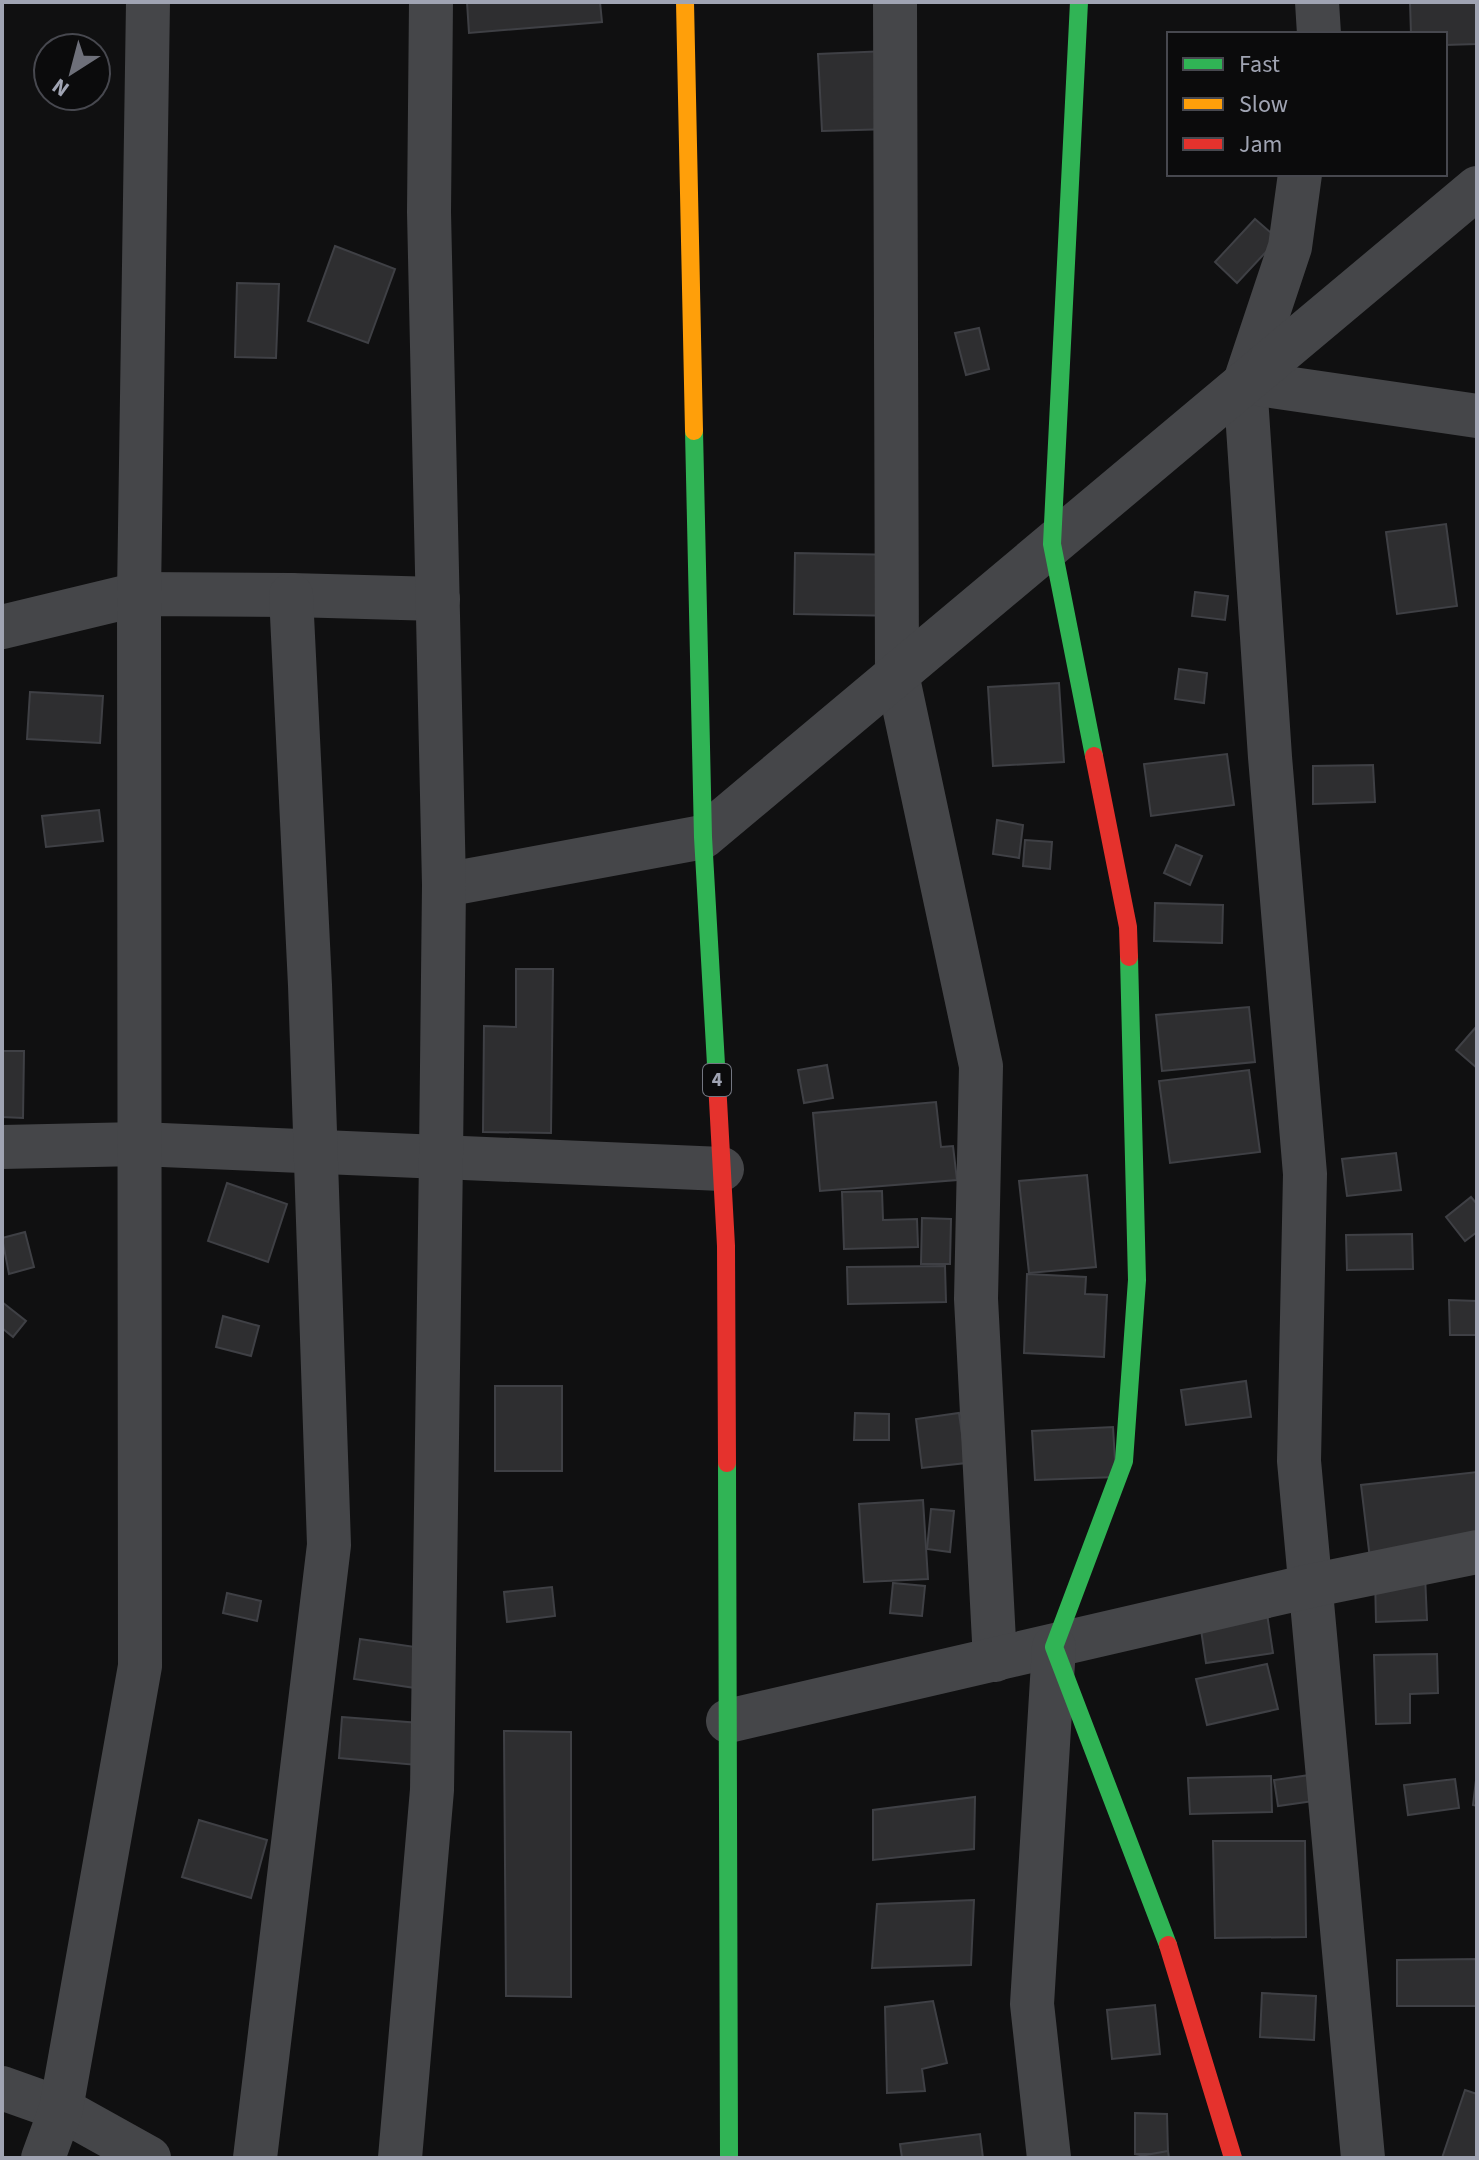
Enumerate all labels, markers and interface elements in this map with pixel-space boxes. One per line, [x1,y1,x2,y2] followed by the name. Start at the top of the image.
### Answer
[32,32,112,112] north arrow
[1167,32,1447,176] legend
[1239,47,1280,82] text: Fast
[46,70,76,105] text: N
[1239,87,1288,122] text: Slow
[1239,127,1283,162] text: Jam
[703,1064,731,1096] road number: 4

